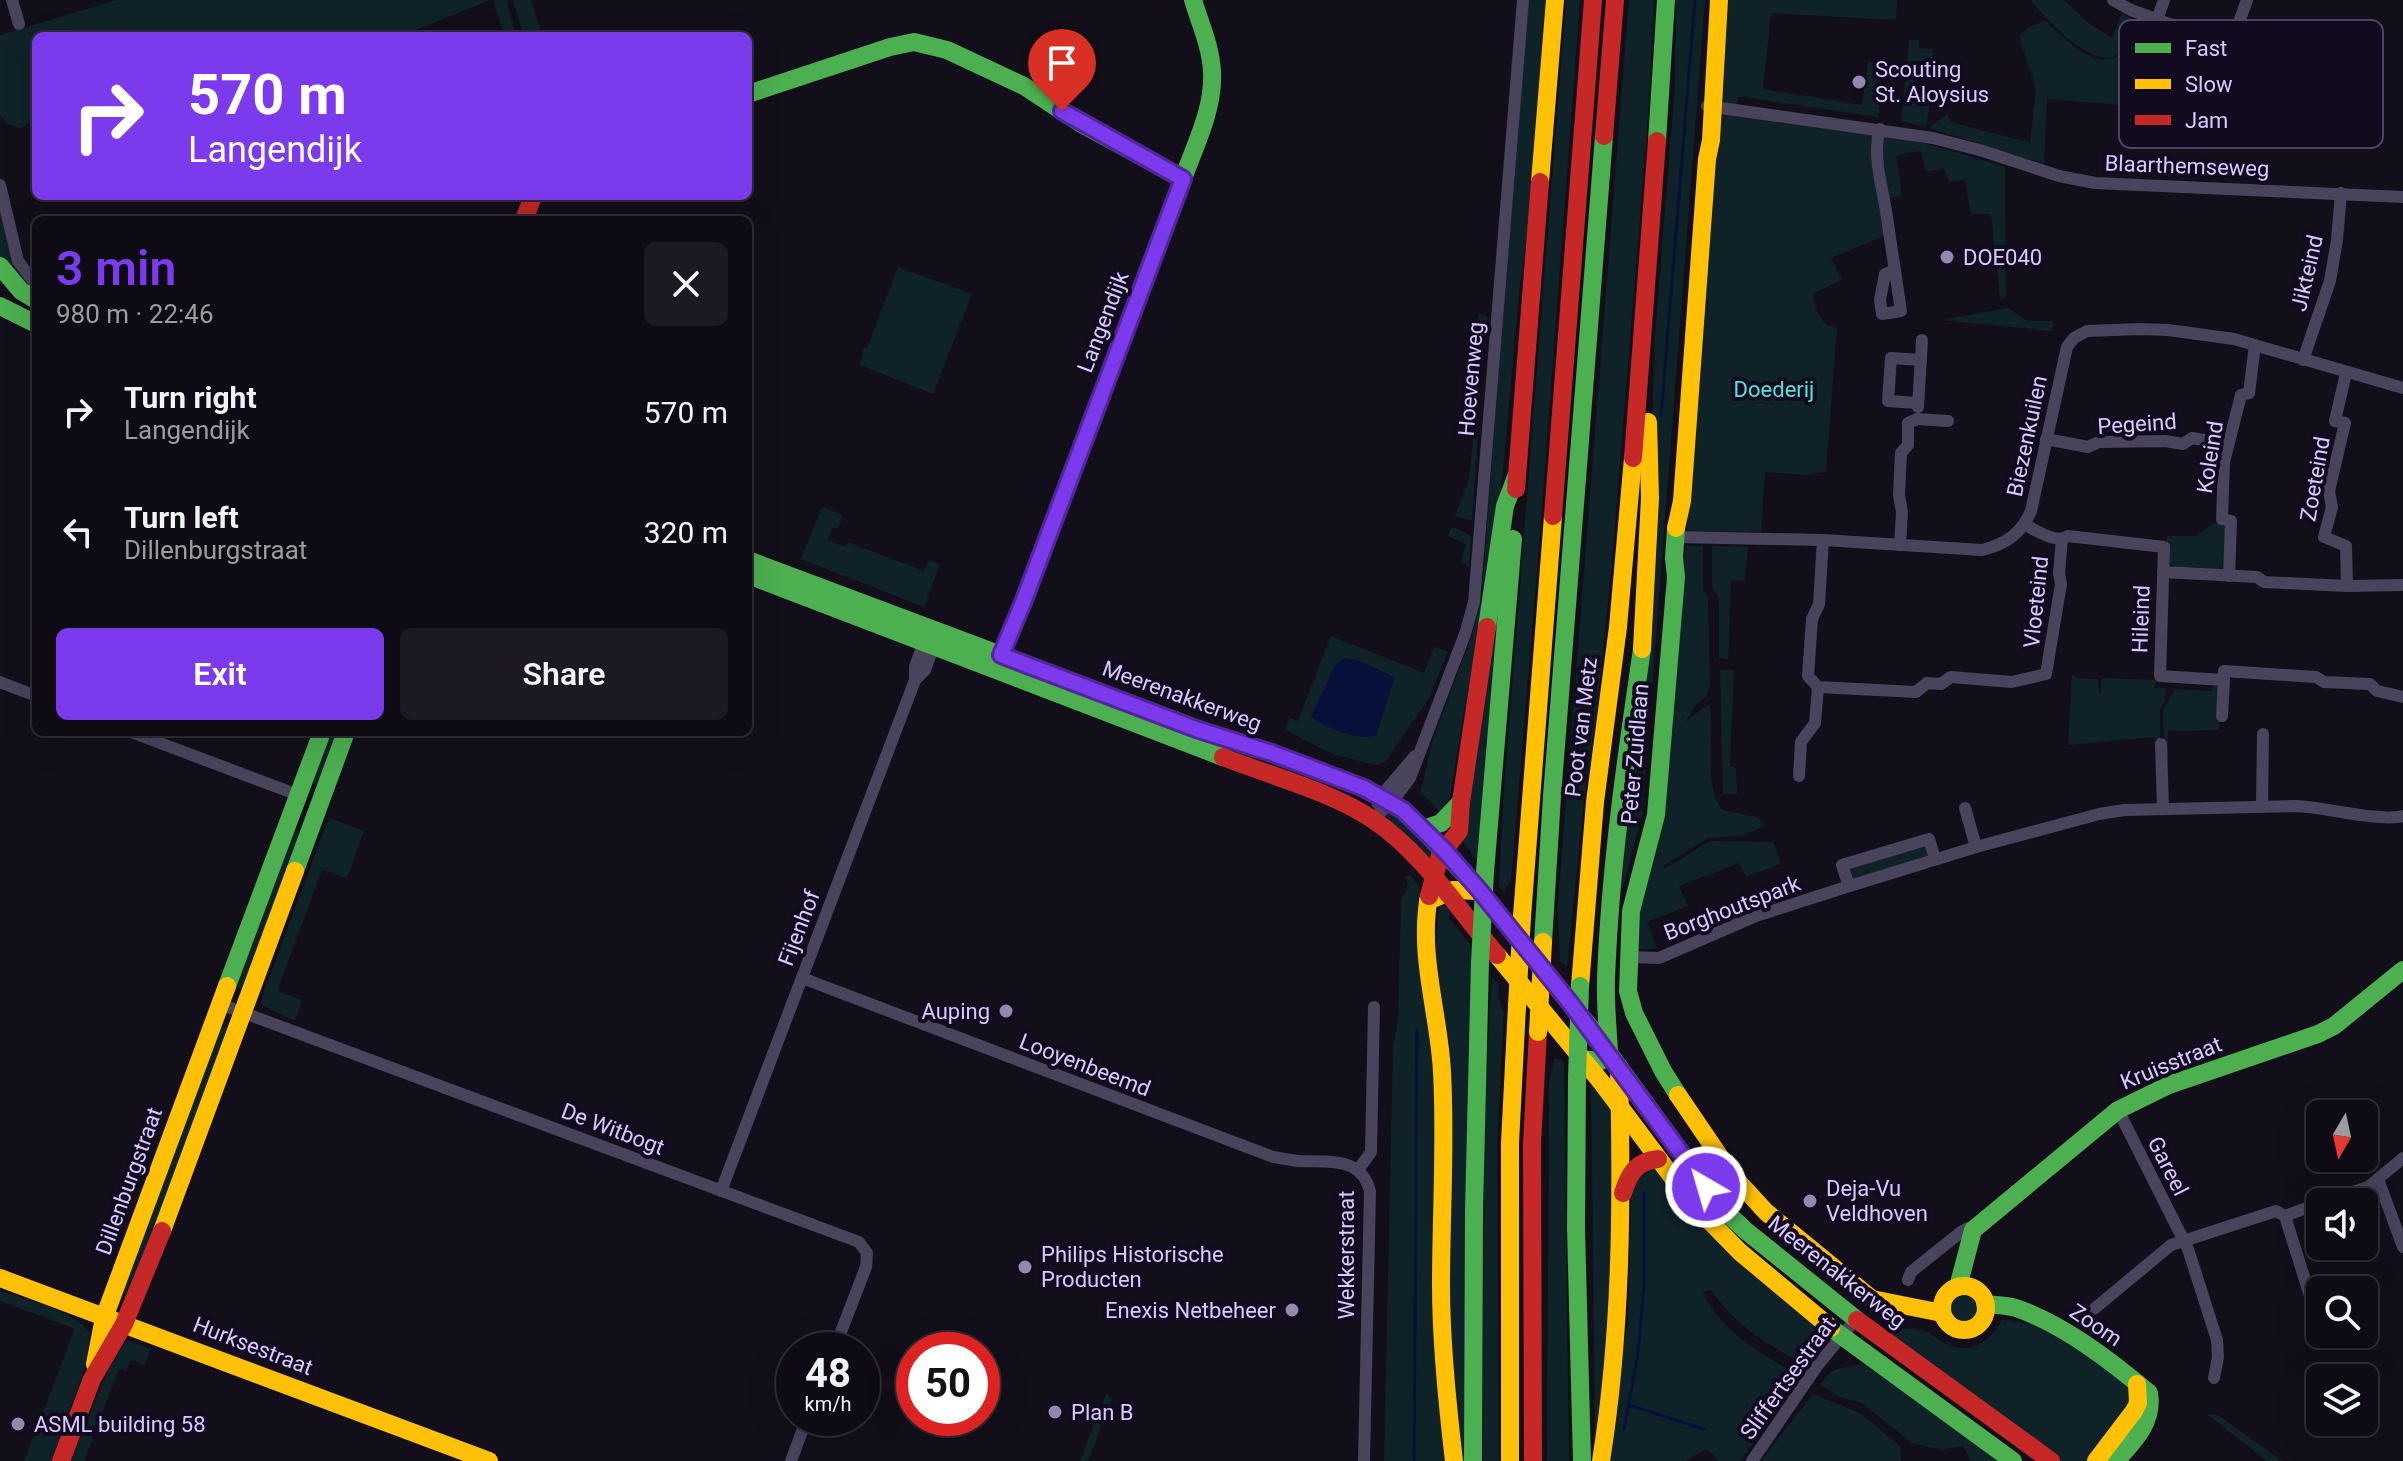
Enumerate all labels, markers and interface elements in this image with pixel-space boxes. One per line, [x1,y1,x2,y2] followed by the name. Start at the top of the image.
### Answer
[2119,20,2383,148] legend
[1028,29,1096,111] pin
[2185,36,2227,61] text: Fast
[1040,41,1084,85] icon: arrive
[1875,57,1989,107] place label: Scouting St. Aloysius
[188,62,347,128] text: 570 m
[56,64,160,168] icon: right
[2185,72,2233,97] text: Slow
[1850,73,1868,91] marker: Scouting St. Aloysius
[2185,108,2228,133] text: Jam
[188,129,362,171] text: Langendijk
[2104,151,2270,181] street label: Blaarthemseweg
[2286,232,2328,314] street label: Jikteind
[56,240,176,297] text: 3 min
[644,242,728,326] button: close
[1963,245,2042,270] place label: DOE040
[1938,248,1956,266] marker: DOE040
[1072,267,1134,376] street label: Langendijk
[56,299,214,329] text: 980 m · 22:46
[1454,321,1488,437] street label: Hoevenweg
[2002,373,2052,499] street label: Biezenkuilen
[1734,377,1814,402] park label: Doederij
[124,380,257,415] text: Turn right
[56,390,100,434] icon: right
[644,395,728,430] text: 570 m
[2097,409,2177,439] street label: Pegeind
[124,415,250,445] text: Langendijk
[2192,419,2228,495] street label: Koleind
[2295,435,2335,523] street label: Zoeteind
[124,500,239,535] text: Turn left
[56,510,100,554] icon: left
[644,515,728,550] text: 320 m
[124,535,307,565] text: Dillenburgstraat
[2019,555,2053,649] street label: Vloeteind
[2127,585,2155,653] street label: Hileind
[56,628,384,720] button: Exit
[400,628,728,720] button: Share
[1099,656,1265,736] street label: Meerenakkerweg
[1560,656,1602,798] street label: Poot van Metz
[1616,682,1654,826] street label: Peter Zuidlaan
[1660,870,1805,945] street label: Borghoutspark
[773,886,825,969] street label: Fijenhof
[921,999,990,1024] place label: Auping
[997,1002,1015,1020] marker: Auping
[1016,1029,1154,1101] street label: Looyenbeemd
[2117,1031,2225,1095] street label: Kruisstraat
[558,1098,668,1160] street label: De Witbogt
[2306,1100,2378,1172] north arrow
[2306,1100,2378,1436] map controls
[91,1104,167,1258] street label: Dillenburgstraat
[2143,1132,2193,1200] street label: Gareel
[1664,1145,1748,1229] position arrow
[1826,1176,1928,1226] place label: Deja-Vu Veldhoven
[2306,1188,2378,1260] button: sound
[1334,1191,1359,1319] street label: Wekkerstraat
[1801,1192,1819,1210] marker: Deja-Vu Veldhoven
[1763,1211,1911,1333] street label: Meerenakkerweg
[1041,1242,1224,1292] place label: Philips Historische Producten
[1016,1258,1034,1276] marker: Philips Historische Producten
[2306,1276,2378,1348] button: search
[1105,1298,1277,1323] place label: Enexis Netbeheer
[2065,1299,2127,1351] street label: Zoom
[1283,1301,1301,1319] marker: Enexis Netbeheer
[190,1312,316,1380] street label: Hurksestraat
[1735,1312,1841,1444] street label: Sliffertsestraat
[896,1332,1000,1436] speed limit sign: 50
[805,1350,851,1397] text: 48
[2306,1364,2378,1436] button: layers
[805,1392,851,1416] text: km/h
[1071,1400,1134,1425] place label: Plan B
[1046,1403,1064,1421] marker: Plan B
[34,1412,206,1437] place label: ASML building 58
[9,1415,27,1433] marker: ASML building 58

